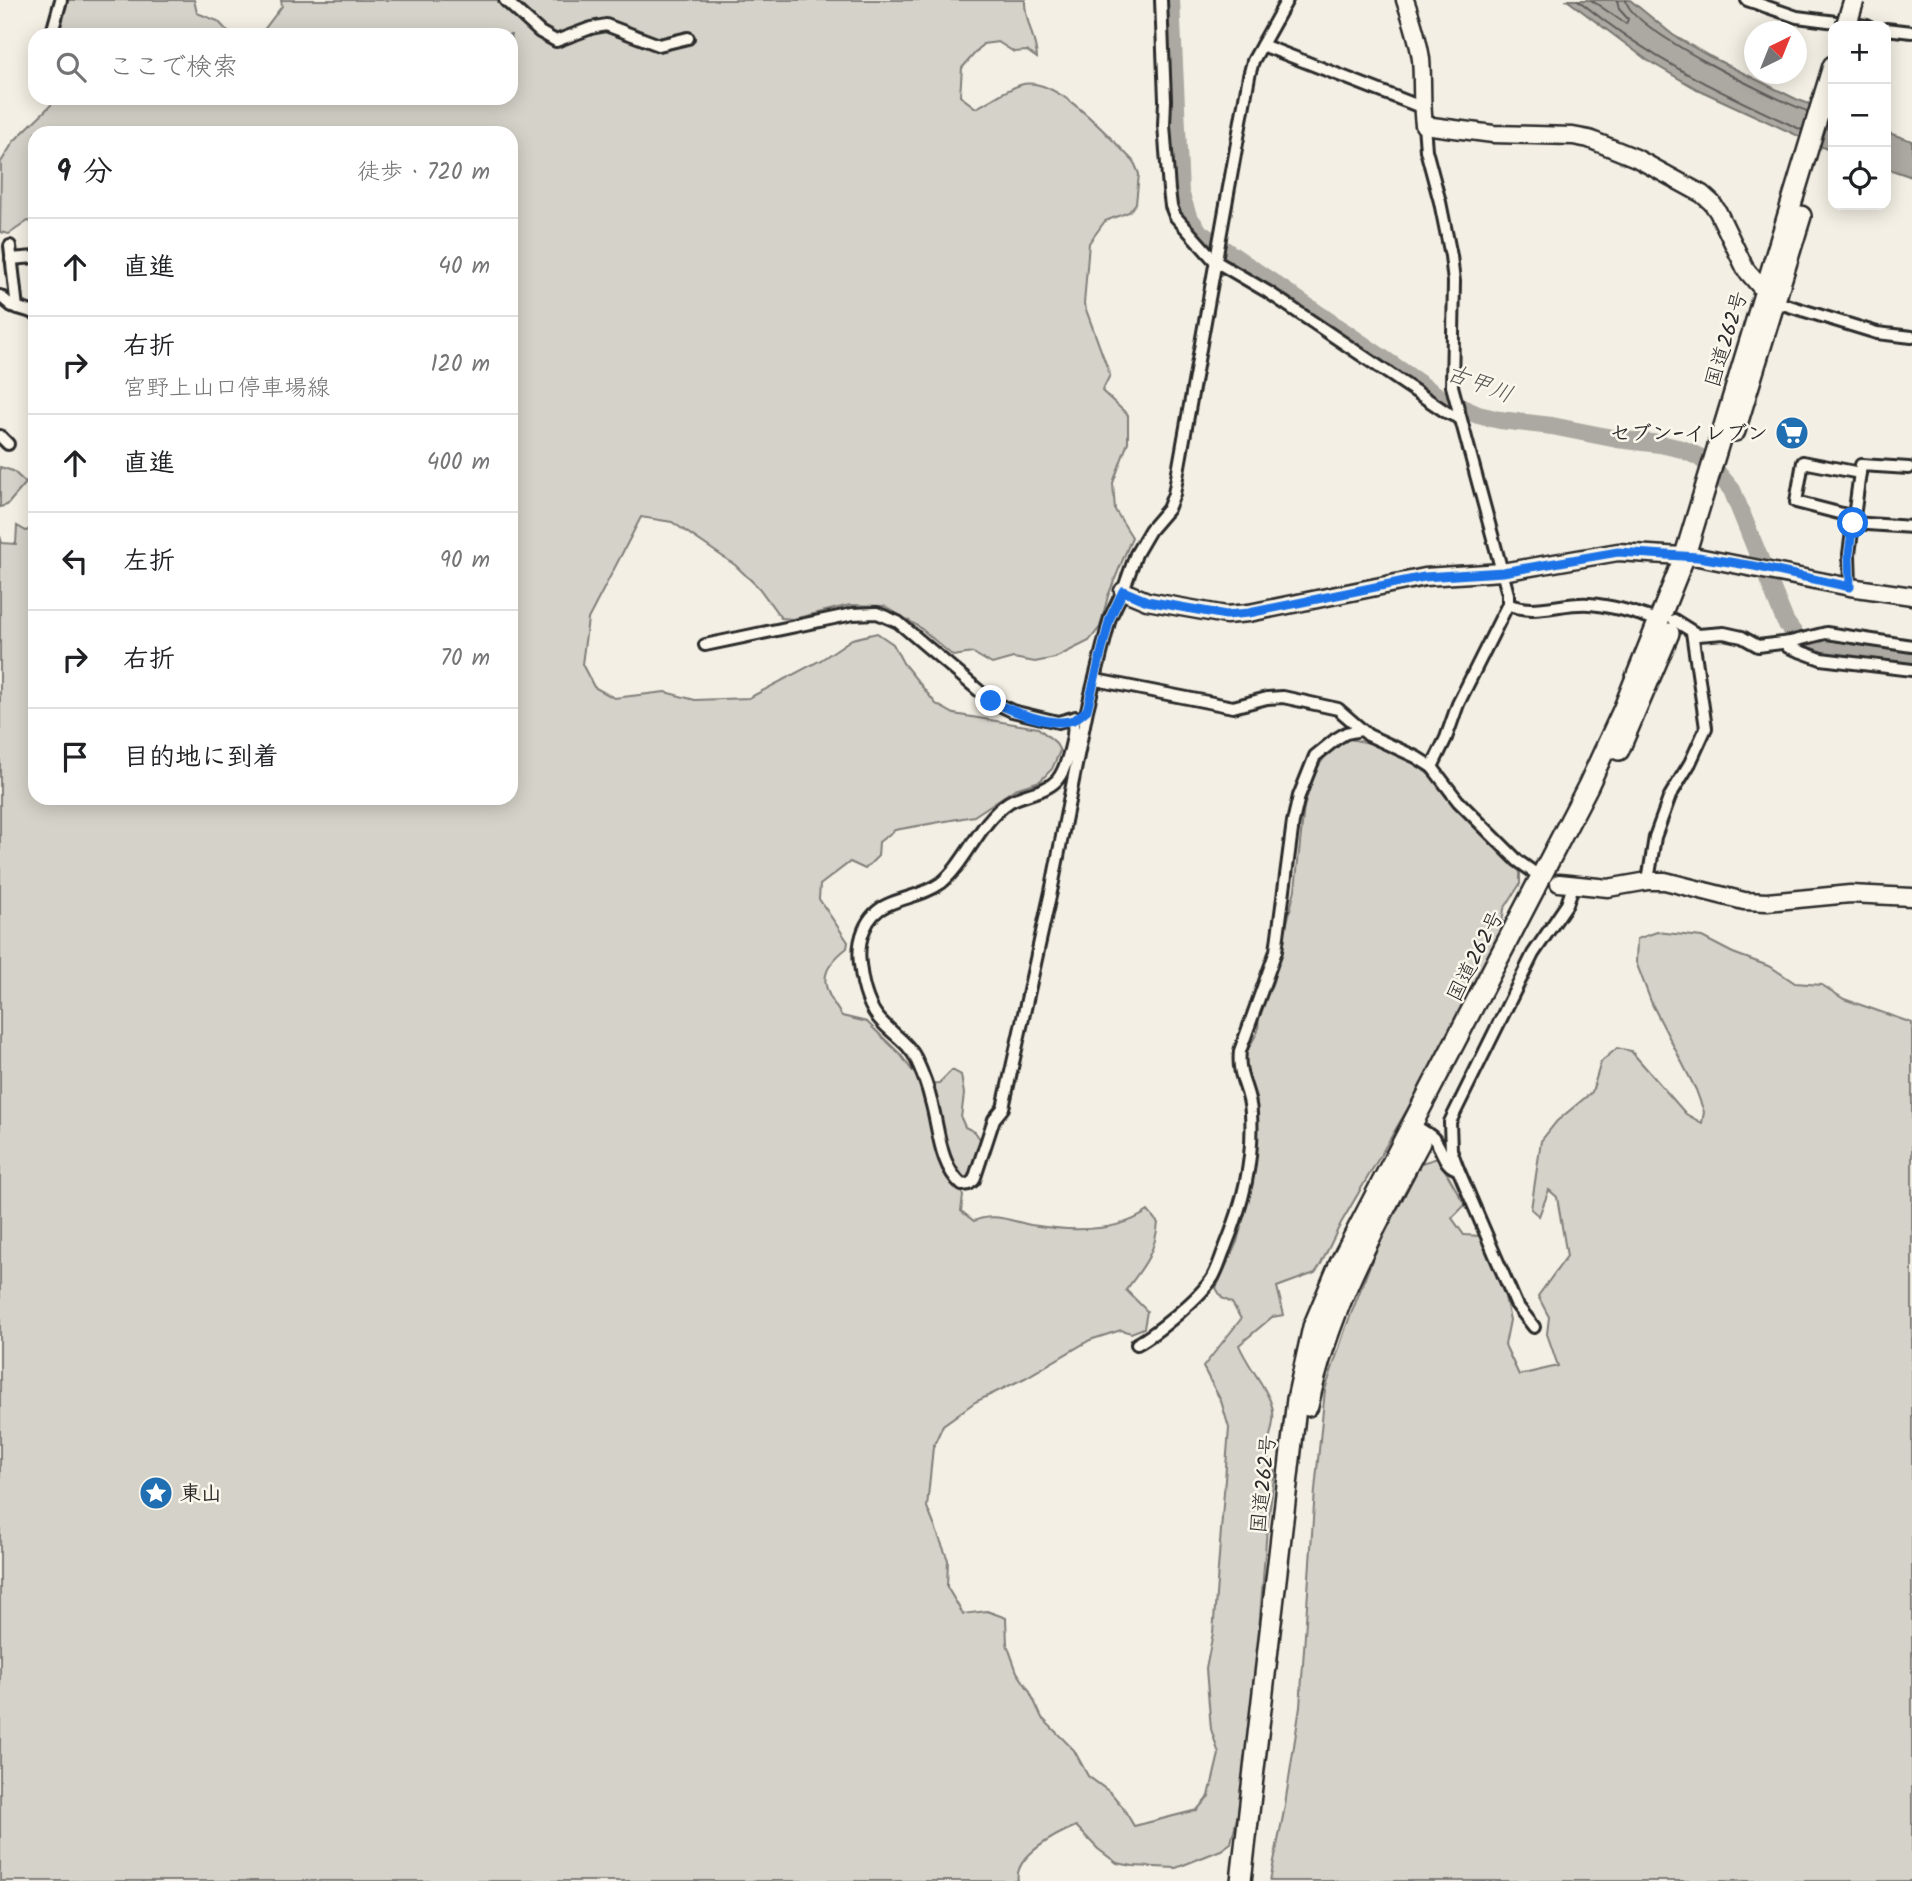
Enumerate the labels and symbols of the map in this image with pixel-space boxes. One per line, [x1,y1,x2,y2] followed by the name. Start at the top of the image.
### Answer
[1744,21,1807,84] north arrow
[1697,287,1758,392] street label: 国道262号
[1441,356,1518,414] water label: 古甲川
[1773,414,1811,452] supermarket icon: セブン-イレブン
[1610,418,1768,451] place label: セブン-イレブン
[1837,507,1868,538] route start
[975,685,1006,716] route end
[1439,905,1514,1008] street label: 国道262号
[1243,1433,1286,1535] street label: 国道262号
[137,1474,175,1512] place icon: 東山
[180,1478,222,1511] place label: 東山

